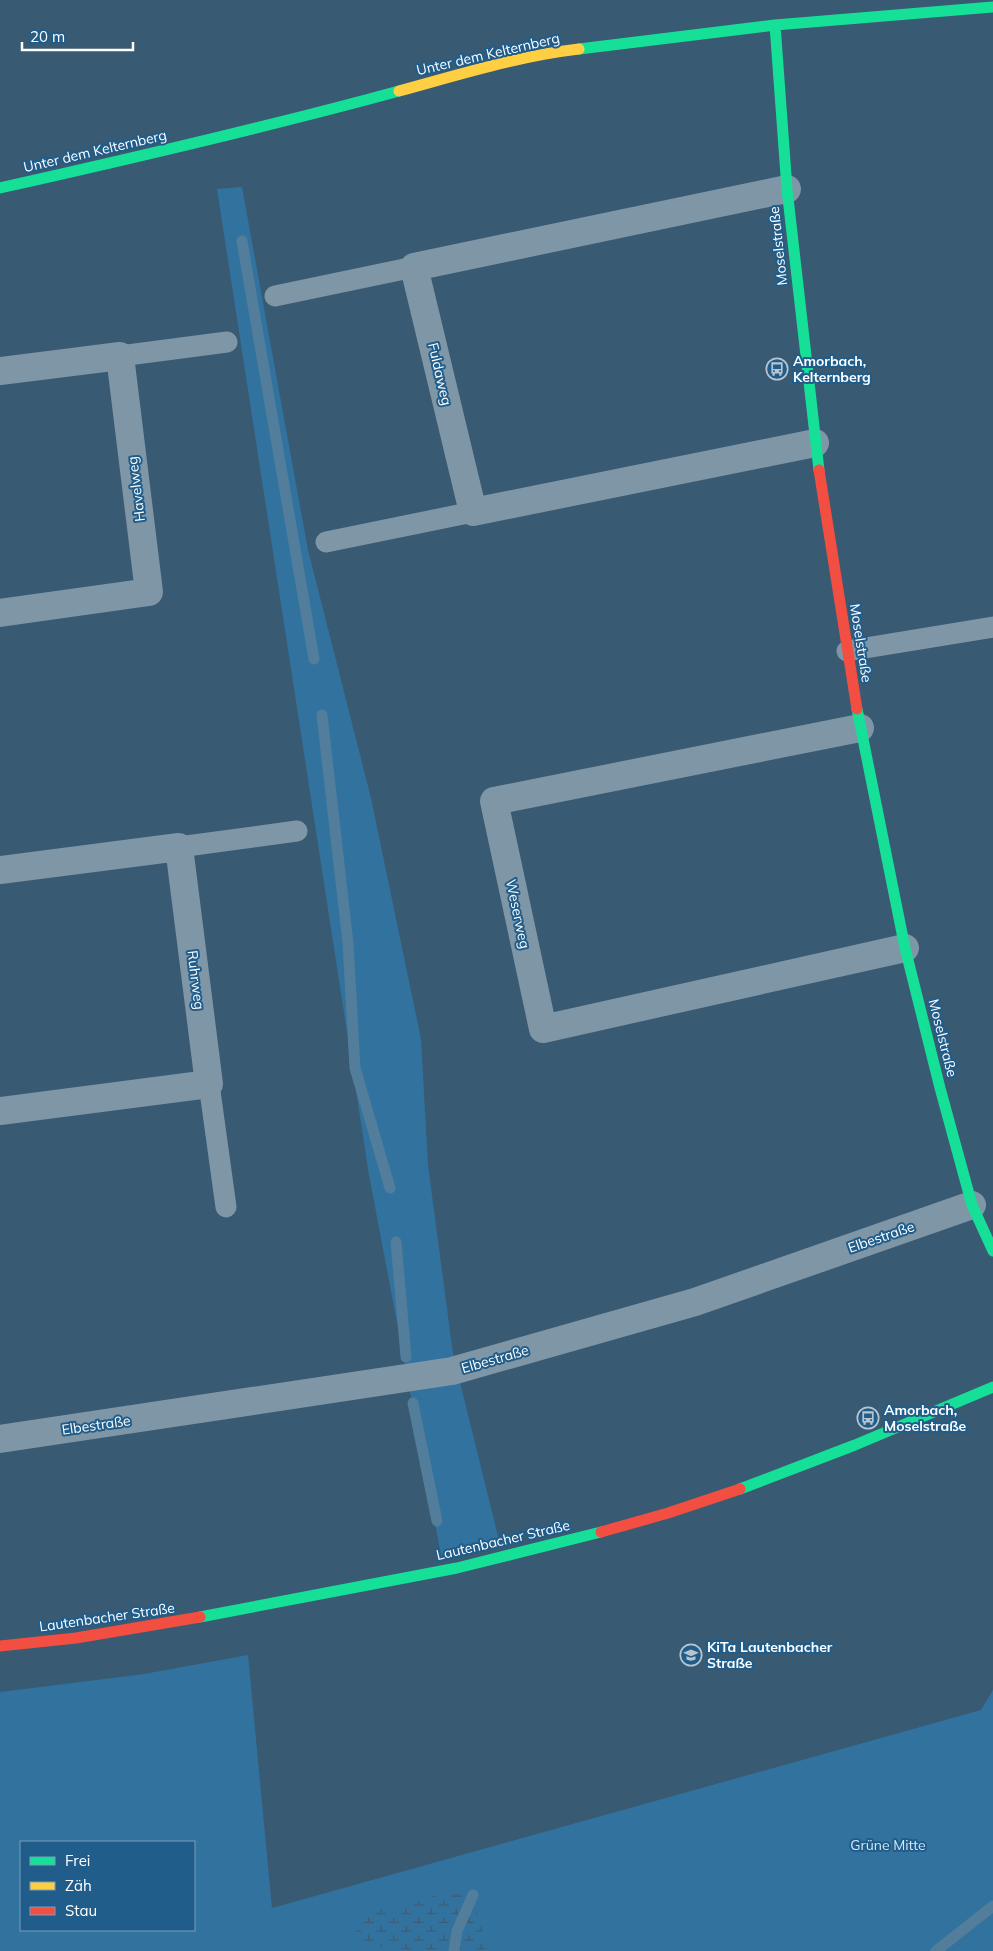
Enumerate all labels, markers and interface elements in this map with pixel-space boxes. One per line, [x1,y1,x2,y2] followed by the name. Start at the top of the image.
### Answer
[22,20,134,52] scale bar
[30,27,65,46] text: 20 m
[415,29,561,79] street label: Unter dem Kelternberg
[22,126,168,176] street label: Unter dem Kelternberg
[765,205,791,287] street label: Moselstraße
[424,341,456,407] street label: Fuldaweg
[793,352,871,386] place label: Amorbach, Kelternberg
[765,357,789,381] bus stop icon: Amorbach, Kelternberg
[123,455,149,523] street label: Havelweg
[846,602,876,684] street label: Moselstraße
[502,878,534,950] street label: Weserweg
[183,949,209,1011] street label: Ruhrweg
[925,997,961,1079] street label: Moselstraße
[845,1217,917,1257] street label: Elbestraße
[459,1341,531,1377] street label: Elbestraße
[884,1401,967,1435] place label: Amorbach, Moselstraße
[856,1406,880,1430] bus stop icon: Amorbach, Moselstraße
[60,1411,132,1439] street label: Elbestraße
[434,1516,572,1564] street label: Lautenbacher Straße
[38,1599,176,1635] street label: Lautenbacher Straße
[707,1638,833,1672] place label: KiTa Lautenbacher Straße
[679,1643,703,1667] school or university icon: KiTa Lautenbacher Straße
[850,1836,926,1854] park label: Grüne Mitte
[20,1841,195,1931] legend
[65,1851,90,1870] text: Frei
[65,1876,92,1895] text: Zäh
[65,1901,97,1920] text: Stau

